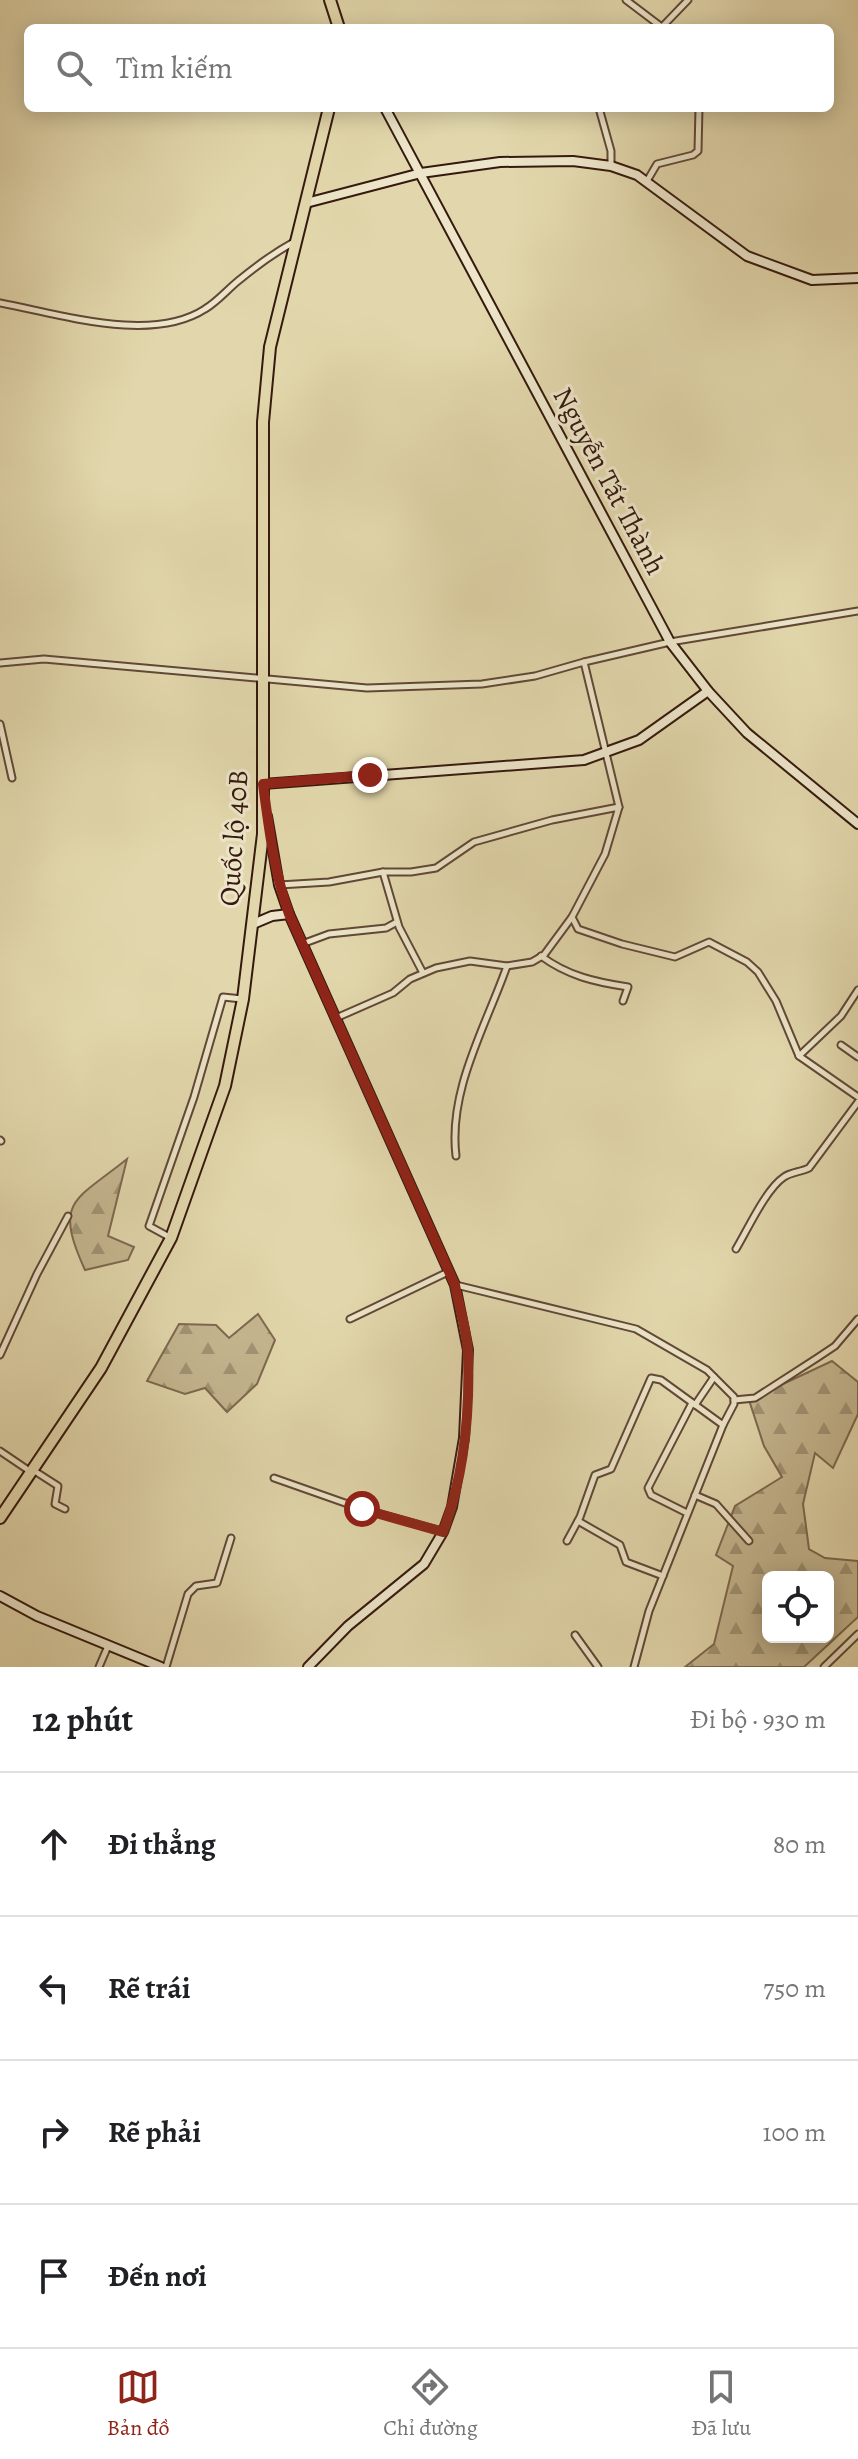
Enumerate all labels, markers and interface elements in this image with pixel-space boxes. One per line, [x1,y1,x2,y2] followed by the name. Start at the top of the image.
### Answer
[24,24,834,112] search box
[52,46,96,90] icon: search
[116,48,233,88] text: Tìm kiếm
[544,381,674,581] street label: Nguyễn Tất Thành
[352,757,388,793] route end
[210,769,258,907] street label: Quốc lộ 40B
[344,1491,380,1527] route start
[762,1571,834,1643] map controls
[762,1571,834,1643] button: locate
[32,1696,133,1743] text: 12 phút
[690,1702,826,1737] text: Đi bộ · 930 m
[32,1822,76,1866] icon: ahead
[108,1824,216,1864] text: Đi thẳng
[773,1827,826,1862] text: 80 m
[32,1966,76,2010] icon: left
[108,1968,191,2008] text: Rẽ trái
[763,1971,826,2006] text: 750 m
[32,2110,76,2154] icon: right
[108,2112,201,2152] text: Rẽ phải
[763,2115,826,2150] text: 100 m
[32,2254,76,2298] icon: arrive
[108,2256,207,2296] text: Đến nơi
[107,2365,169,2443] tab: Bản đồ
[383,2365,478,2443] tab: Chỉ đường
[691,2365,751,2443] tab: Đã lưu

